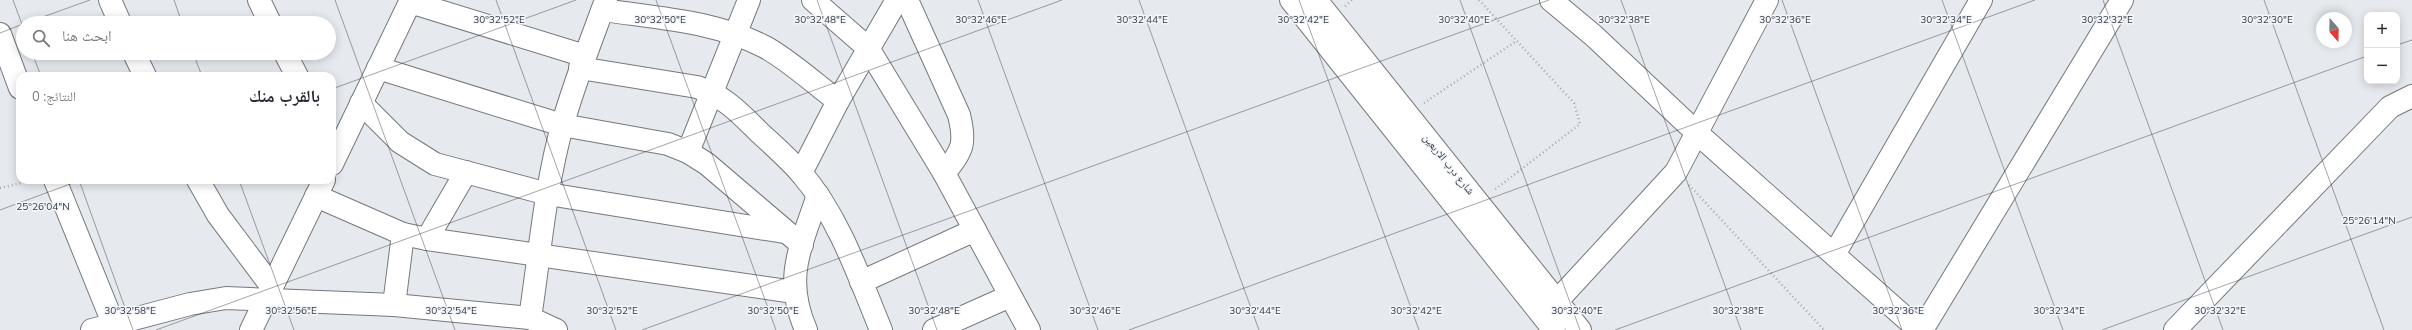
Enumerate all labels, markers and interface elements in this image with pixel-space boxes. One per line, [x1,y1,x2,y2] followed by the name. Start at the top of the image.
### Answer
[2316,12,2352,48] north arrow
[2364,12,2400,84] map controls
[2364,12,2400,48] button: +
[473,13,525,26] text: 30°32'52"E
[634,13,686,26] text: 30°32'50"E
[794,13,846,26] text: 30°32'48"E
[955,13,1007,26] text: 30°32'46"E
[1116,13,1168,26] text: 30°32'44"E
[1277,13,1329,26] text: 30°32'42"E
[1438,13,1490,26] text: 30°32'40"E
[1598,13,1650,26] text: 30°32'38"E
[1759,13,1811,26] text: 30°32'36"E
[1920,13,1972,26] text: 30°32'34"E
[2081,13,2133,26] text: 30°32'32"E
[2241,13,2293,26] text: 30°32'30"E
[16,16,336,60] search box
[62,26,112,45] text: ابحث هنا
[30,27,52,49] icon: search
[2364,48,2400,84] button: −
[249,85,320,106] text: بالقرب منك
[32,88,76,104] text: النتائج: 0
[1420,131,1478,197] street label: شارع درب الاربعين
[16,200,70,213] text: 25°26'04"N
[2342,214,2396,227] text: 25°26'14"N
[104,304,156,317] text: 30°32'58"E
[265,304,317,317] text: 30°32'56"E
[425,304,477,317] text: 30°32'54"E
[586,304,638,317] text: 30°32'52"E
[747,304,799,317] text: 30°32'50"E
[908,304,960,317] text: 30°32'48"E
[1069,304,1121,317] text: 30°32'46"E
[1229,304,1281,317] text: 30°32'44"E
[1390,304,1442,317] text: 30°32'42"E
[1551,304,1603,317] text: 30°32'40"E
[1712,304,1764,317] text: 30°32'38"E
[1872,304,1924,317] text: 30°32'36"E
[2033,304,2085,317] text: 30°32'34"E
[2194,304,2246,317] text: 30°32'32"E

